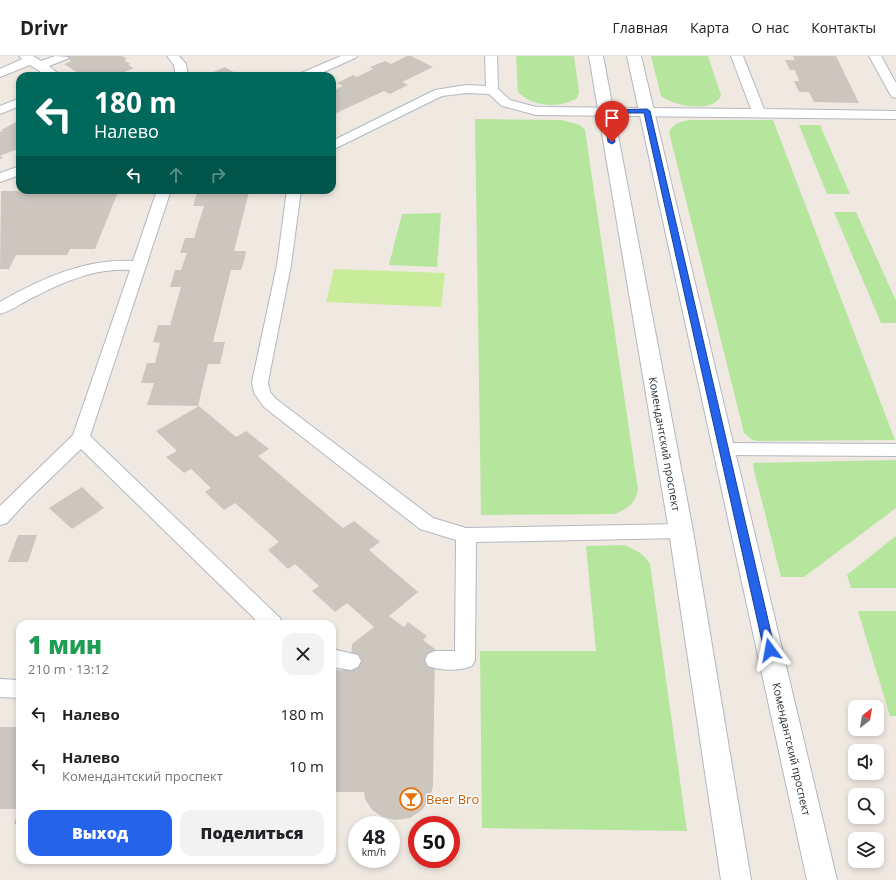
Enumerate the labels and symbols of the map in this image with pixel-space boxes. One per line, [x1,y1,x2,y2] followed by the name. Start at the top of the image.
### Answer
[595,101,629,142] pin
[646,376,684,512] street label: Комендантский проспект
[749,629,791,671] position arrow
[769,681,815,817] street label: Комендантский проспект
[848,700,884,736] north arrow
[398,786,424,812] bar icon: Beer Bro
[426,790,479,808] place label: Beer Bro
[408,816,460,868] speed limit sign: 50

